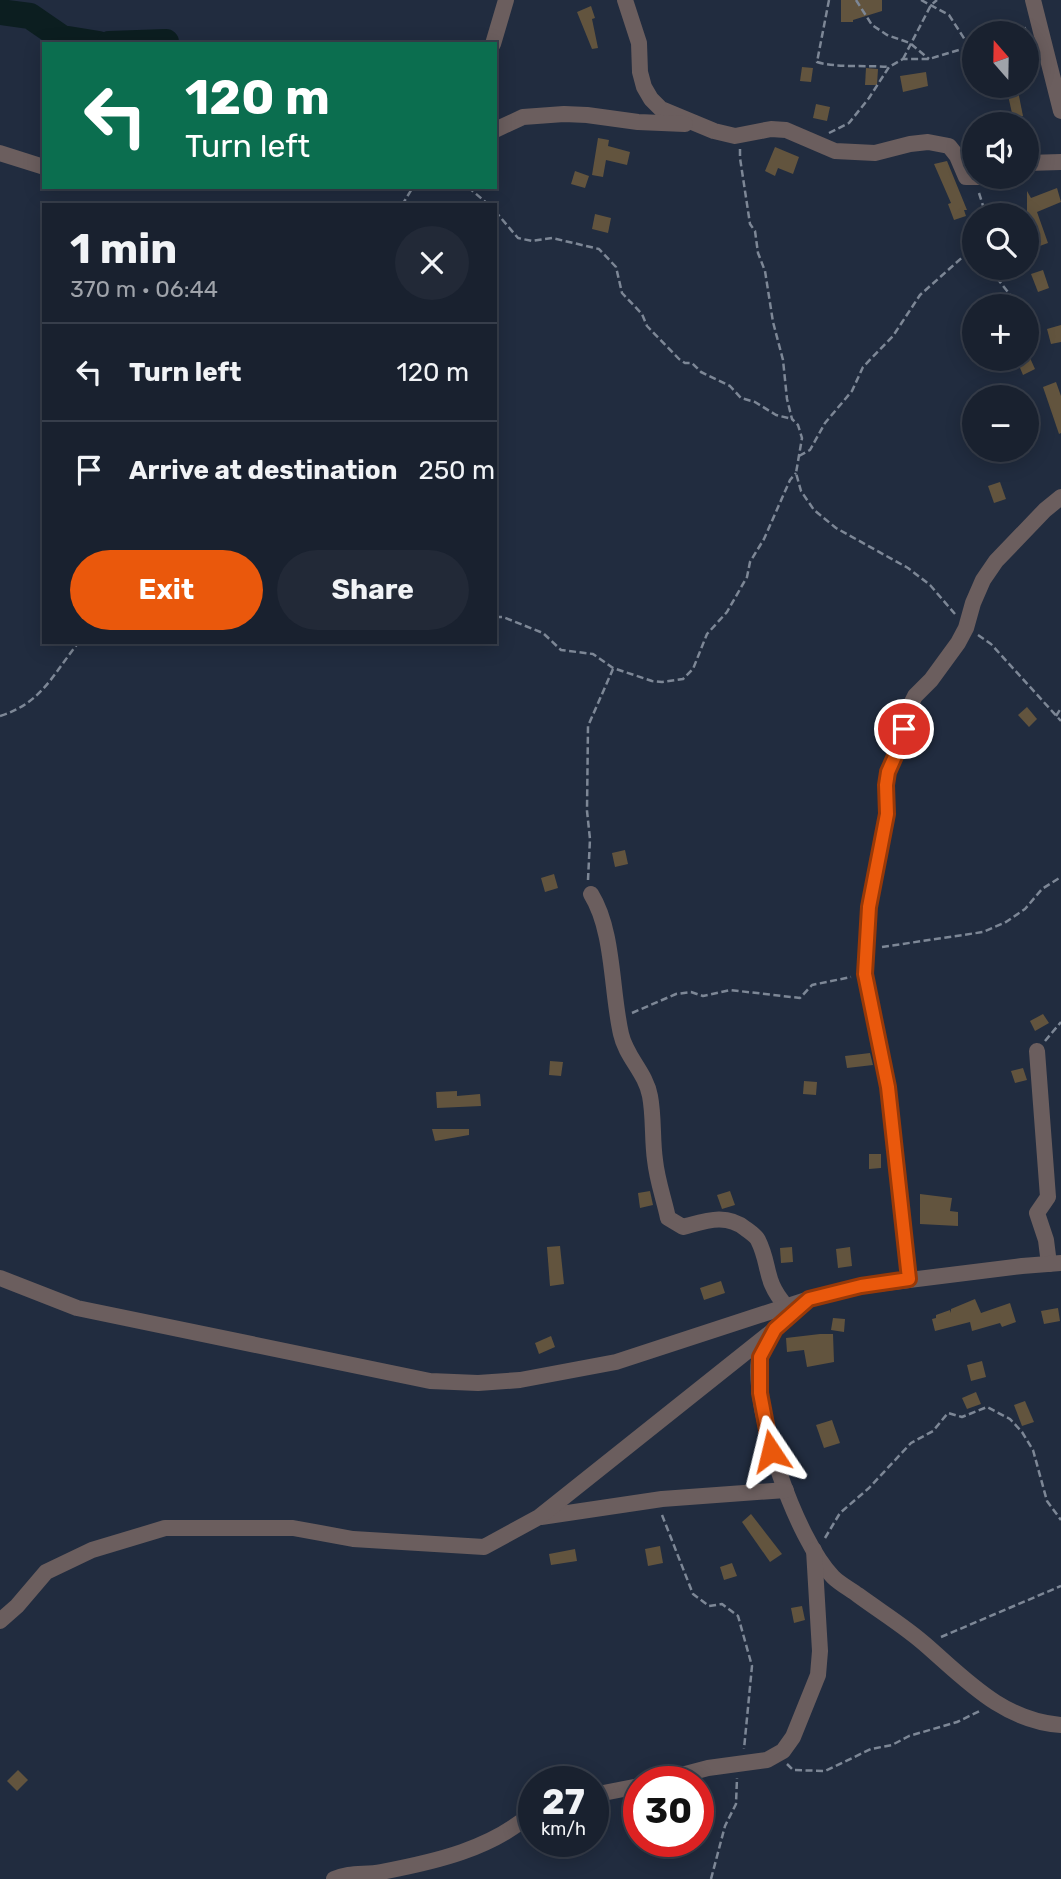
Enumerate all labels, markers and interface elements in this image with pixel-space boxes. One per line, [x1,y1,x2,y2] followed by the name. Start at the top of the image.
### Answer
[962,21,1040,98] north arrow
[962,21,1039,462] map controls
[185,68,330,126] text: 120 m
[70,70,161,161] icon: left
[962,112,1039,189] button: sound
[185,127,310,165] text: Turn left
[962,203,1039,280] button: search
[70,224,177,274] text: 1 min
[395,226,469,300] button: close
[70,275,218,303] text: 370 m · 06:44
[962,294,1039,371] button: +
[70,353,108,391] icon: left
[129,357,241,388] text: Turn left
[397,357,469,388] text: 120 m
[962,385,1039,462] button: −
[70,451,108,489] icon: arrive
[129,455,397,486] text: Arrive at destination
[418,455,495,486] text: 250 m
[70,550,263,630] button: Exit
[277,550,469,630] button: Share
[874,699,934,759] pin
[885,710,923,748] icon: arrive
[734,1414,808,1488] position arrow
[623,1766,714,1857] speed limit sign: 30
[542,1781,585,1823] text: 27
[541,1818,586,1840] text: km/h

